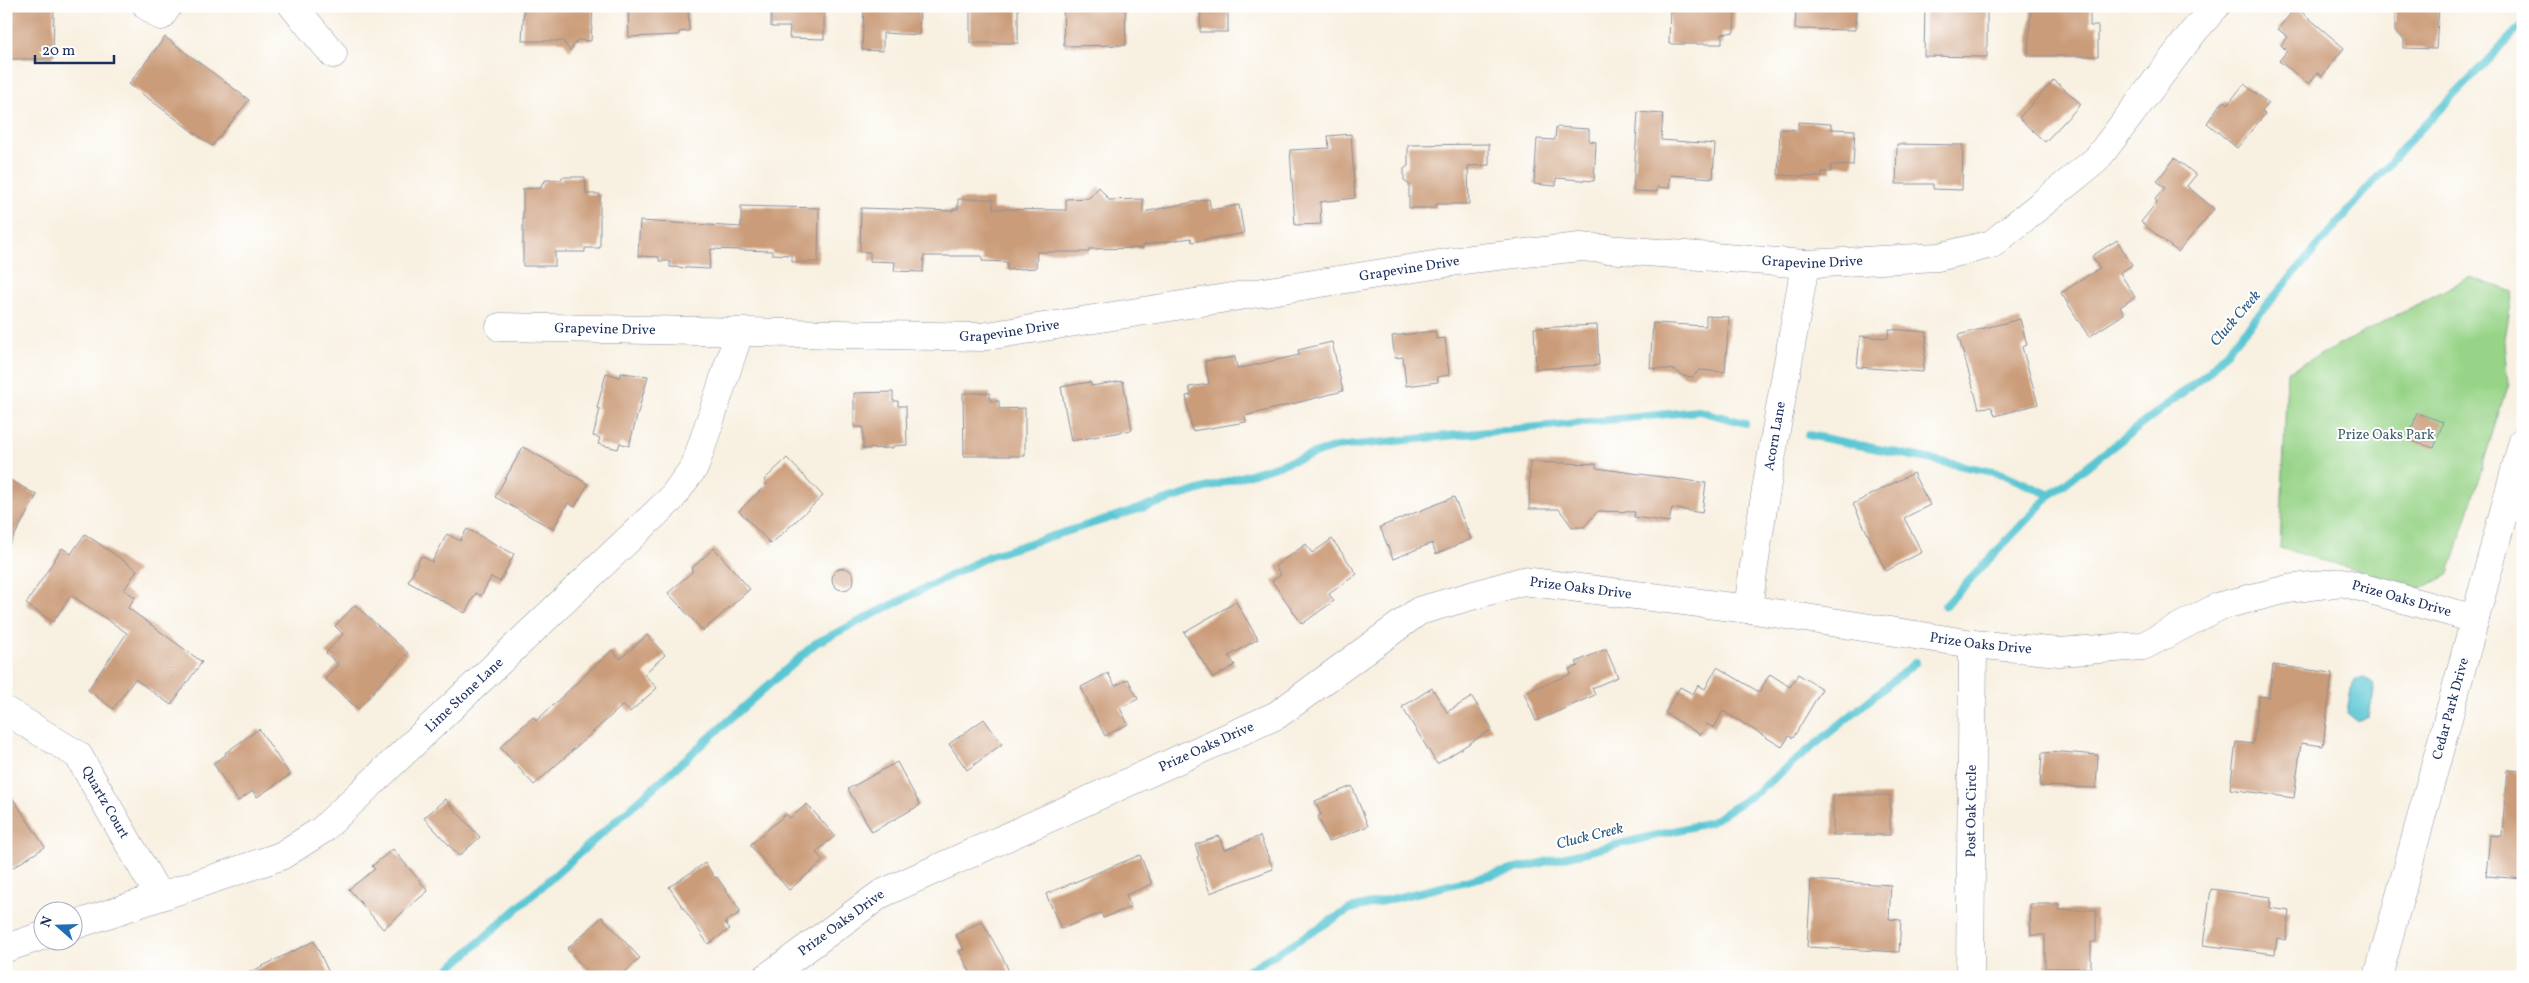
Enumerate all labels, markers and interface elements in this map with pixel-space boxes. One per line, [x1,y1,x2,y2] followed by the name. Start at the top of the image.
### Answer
[35,32,114,64] scale bar
[42,41,75,62] text: 20 m
[1358,251,1461,286] street label: Grapevine Drive
[1761,251,1864,274] street label: Grapevine Drive
[2206,286,2266,352] water label: Cluck Creek
[959,315,1061,347] street label: Grapevine Drive
[554,319,656,340] street label: Grapevine Drive
[1760,400,1790,472] street label: Acorn Lane
[2338,426,2435,445] park label: Prize Oaks Park
[1529,572,1633,604] street label: Prize Oaks Drive
[2350,576,2454,622] street label: Prize Oaks Drive
[1928,628,2033,659] street label: Prize Oaks Drive
[421,653,508,737] street label: Lime Stone Lane
[2428,655,2474,762] street label: Cedar Park Drive
[1156,717,1257,777] street label: Prize Oaks Drive
[77,762,134,842] street label: Quartz Court
[1962,764,1981,857] street label: Post Oak Circle
[1554,819,1626,855] water label: Cluck Creek
[794,885,889,961] street label: Prize Oaks Drive
[32,900,82,950] north arrow
[37,914,58,930] text: N

